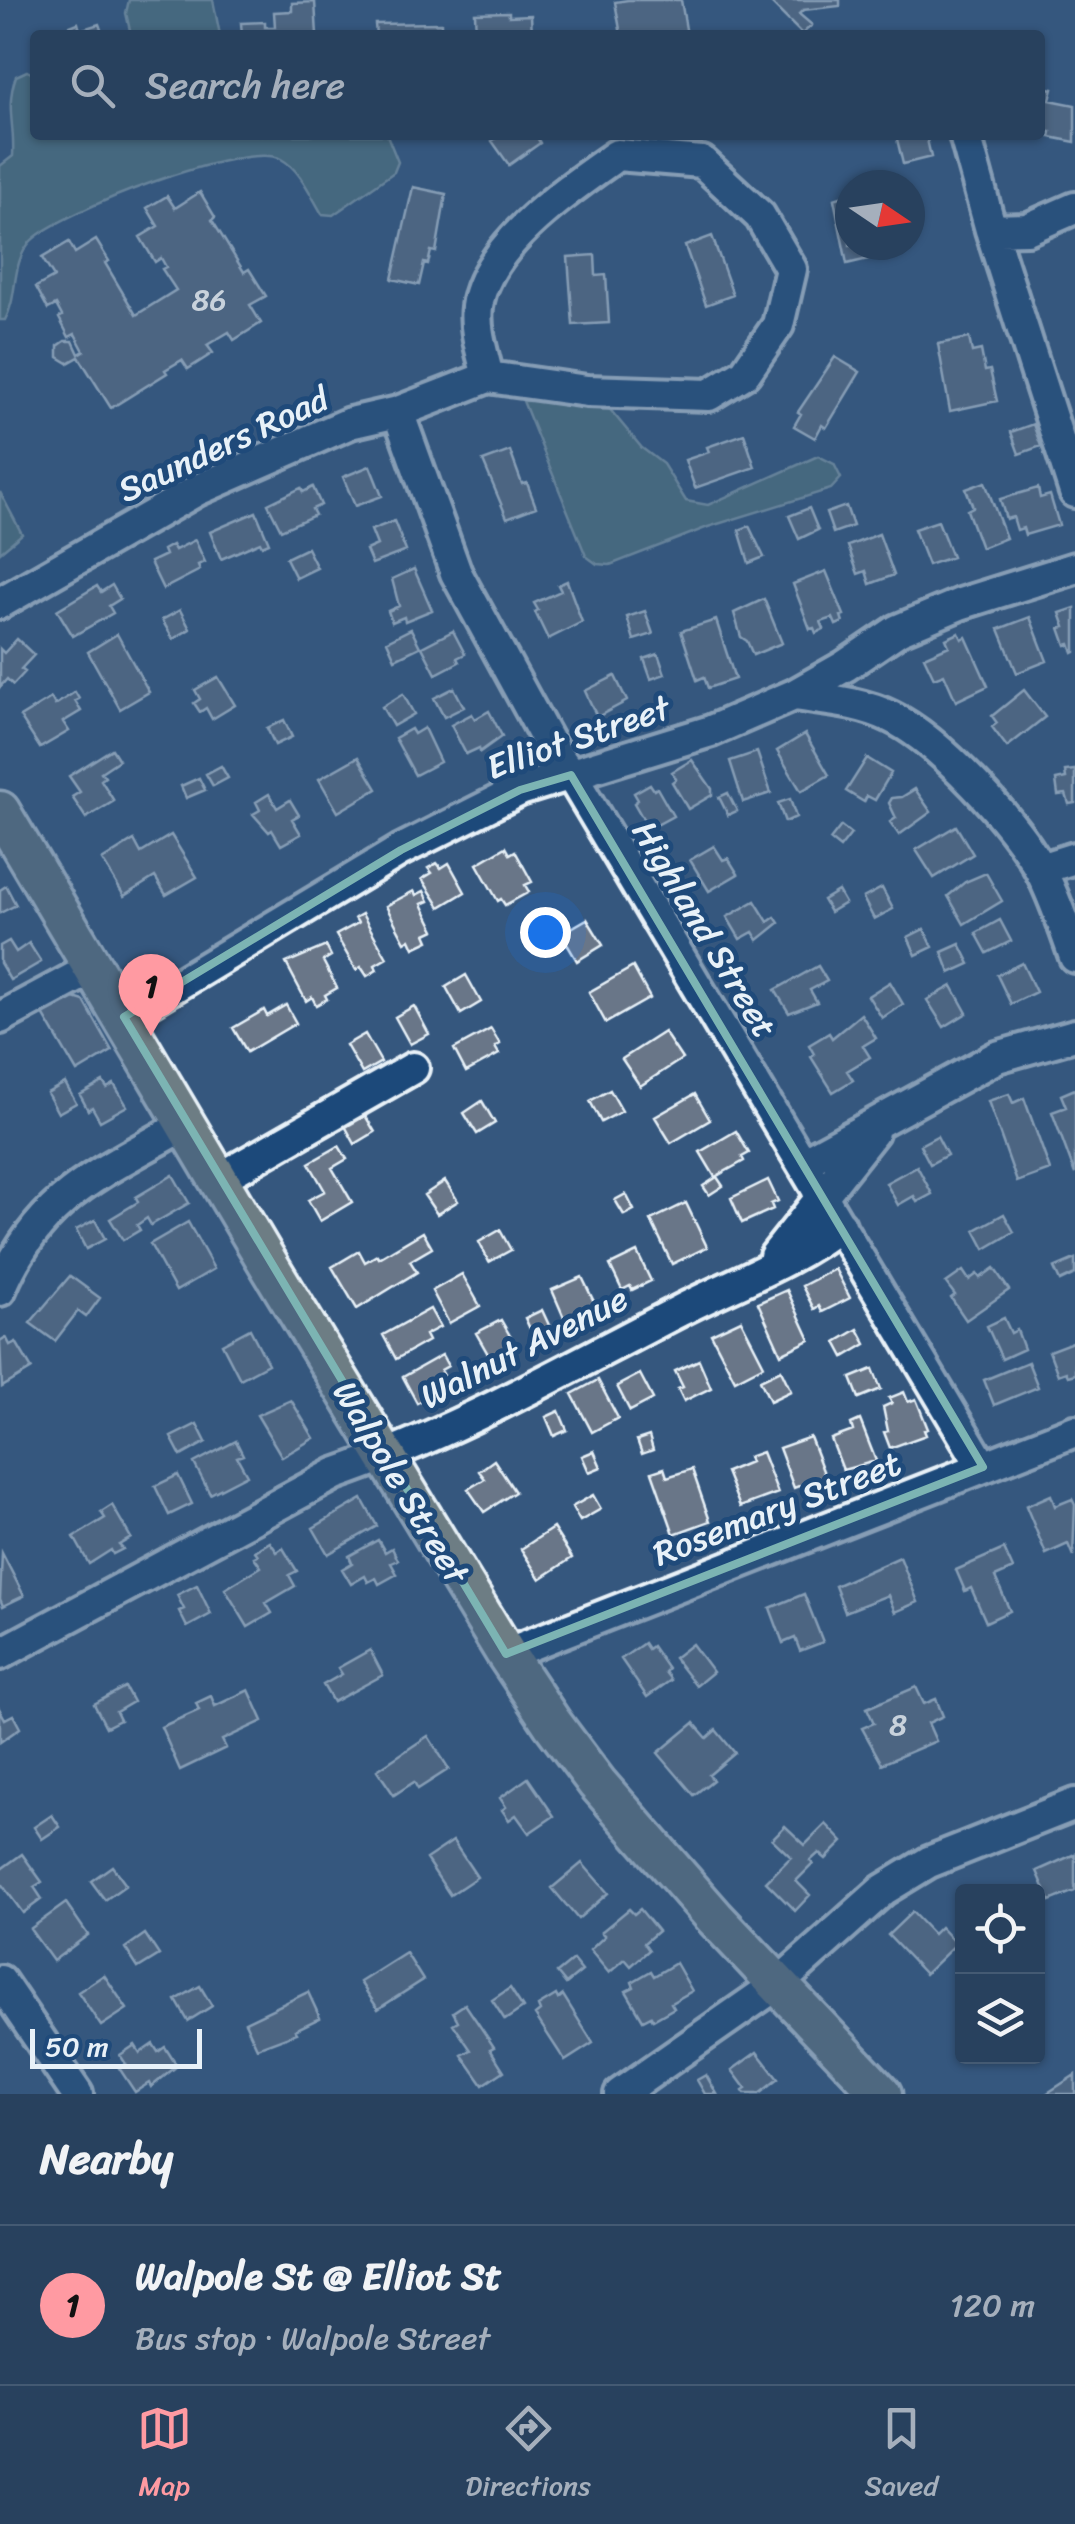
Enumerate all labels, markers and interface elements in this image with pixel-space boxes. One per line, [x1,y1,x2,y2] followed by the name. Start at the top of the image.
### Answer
[30,30,1045,140] search box
[145,52,345,119] text: Search here
[65,58,120,113] icon: search
[835,170,925,260] north arrow
[191,273,227,327] house number: 86
[107,367,341,520] street label: Saunders Road
[478,676,680,797] street label: Elliot Street
[615,808,795,1050] street label: Highland Street
[520,907,571,958] your location
[118,954,184,1036] pin: 1
[409,1268,639,1426] street label: Walnut Avenue
[316,1368,487,1597] street label: Walpole Street
[644,1432,910,1584] street label: Rosemary Street
[889,1698,907,1752] house number: 8
[955,1884,1045,2064] map controls
[955,1884,1045,1974] button: locate
[955,1974,1045,2064] button: layers
[45,2022,109,2071] text: 50 m
[30,2024,202,2068] scale bar
[40,2122,173,2196] text: Nearby
[135,2243,502,2310] text: Walpole St @ Elliot St
[66,2277,79,2334] text: 1
[950,2277,1035,2334] text: 120 m
[135,2310,490,2367] text: Bus stop · Walpole Street
[137,2401,192,2510] tab: Map
[465,2401,591,2510] tab: Directions
[864,2401,938,2510] tab: Saved

